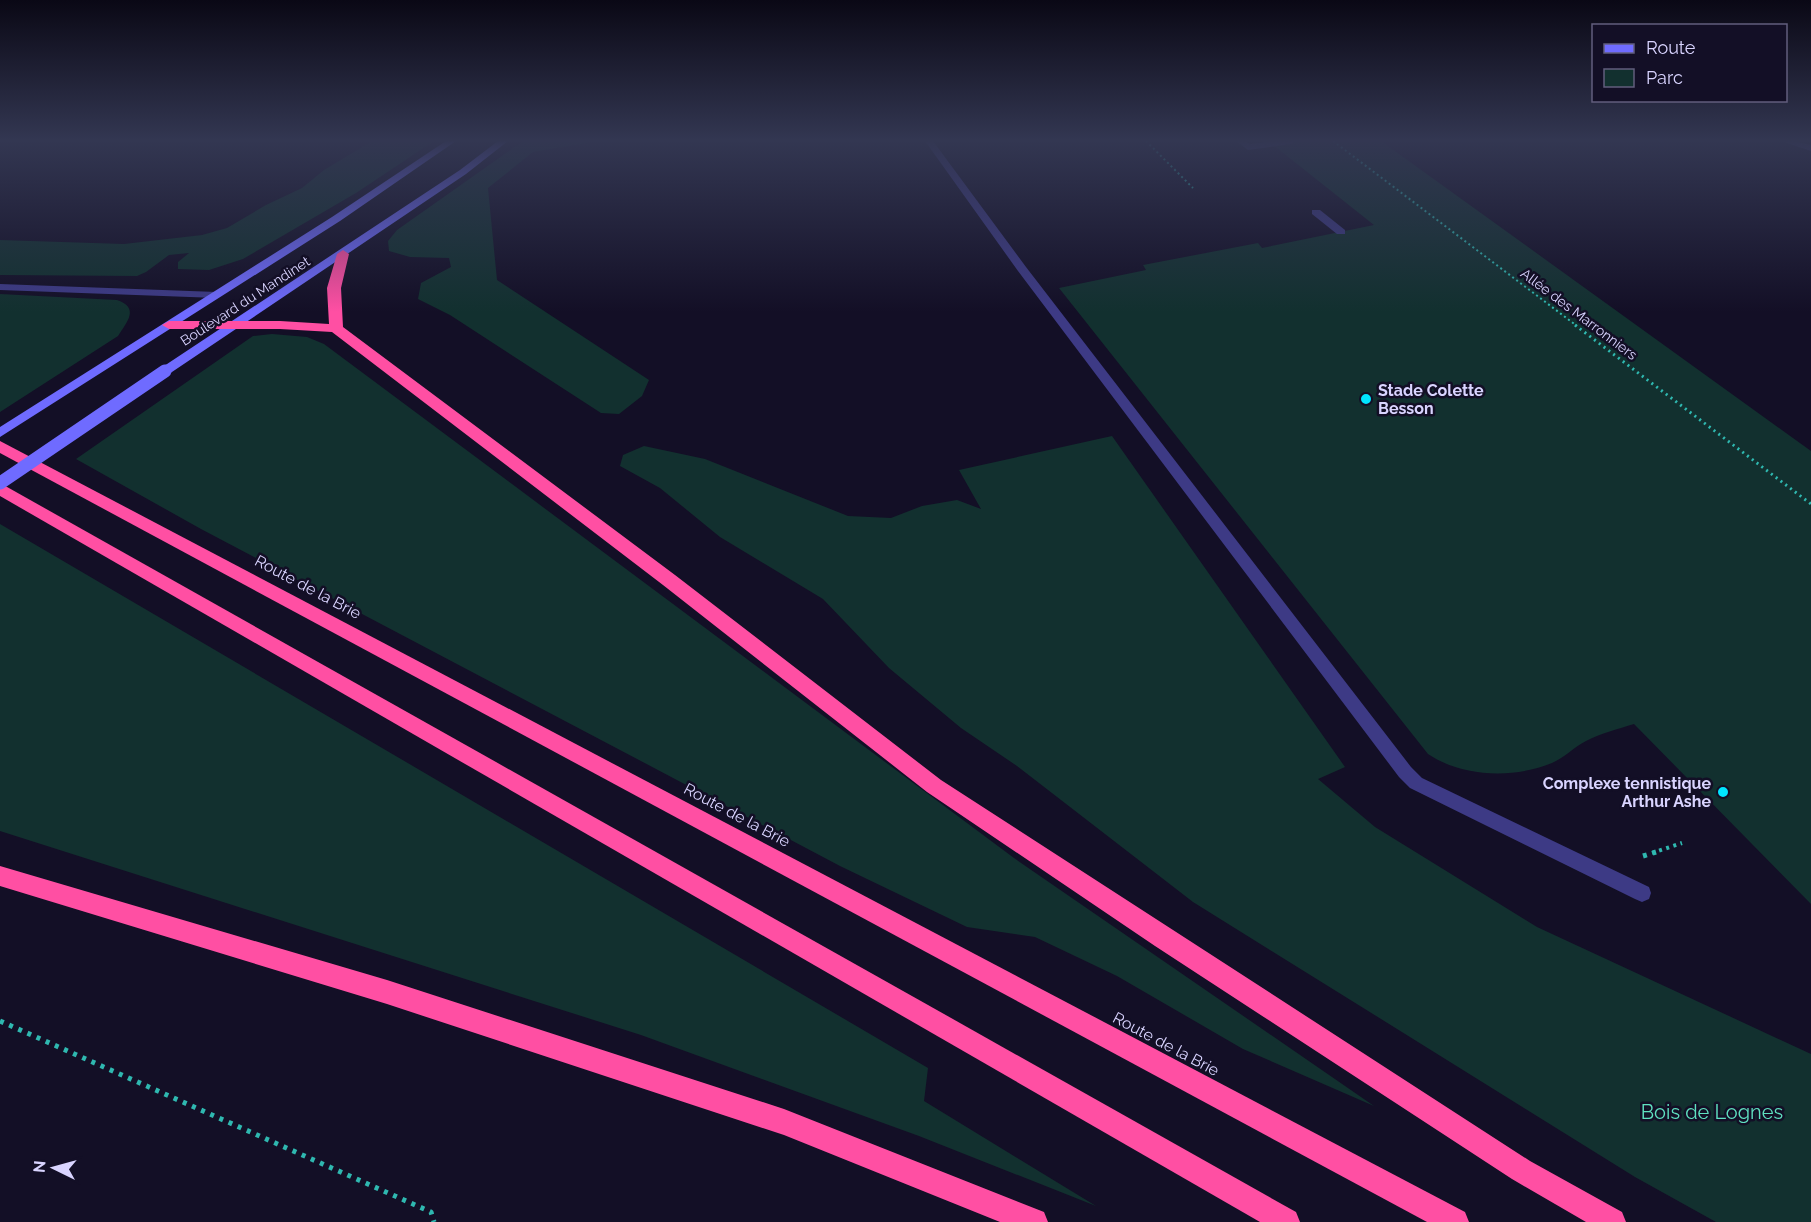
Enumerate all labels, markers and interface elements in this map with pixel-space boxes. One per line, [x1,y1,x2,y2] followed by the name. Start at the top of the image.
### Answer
[1592,24,1787,102] legend
[1646,37,1696,58] text: Route
[1646,67,1683,88] text: Parc
[177,253,313,349] street label: Boulevard du Mandinet
[1518,265,1640,363] street label: Allée des Marronniers
[1378,381,1484,418] place label: Stade Colette Besson
[1359,392,1373,406] marker: Stade Colette Besson
[252,551,364,623] street label: Route de la Brie
[1543,774,1711,811] place label: Complexe tennistique Arthur Ashe
[681,779,793,851] street label: Route de la Brie
[1716,785,1730,799] marker: Complexe tennistique Arthur Ashe
[1110,1008,1222,1080] street label: Route de la Brie
[1641,1100,1783,1124] park label: Bois de Lognes
[24,1138,84,1198] north arrow
[30,1160,50,1174] text: N

